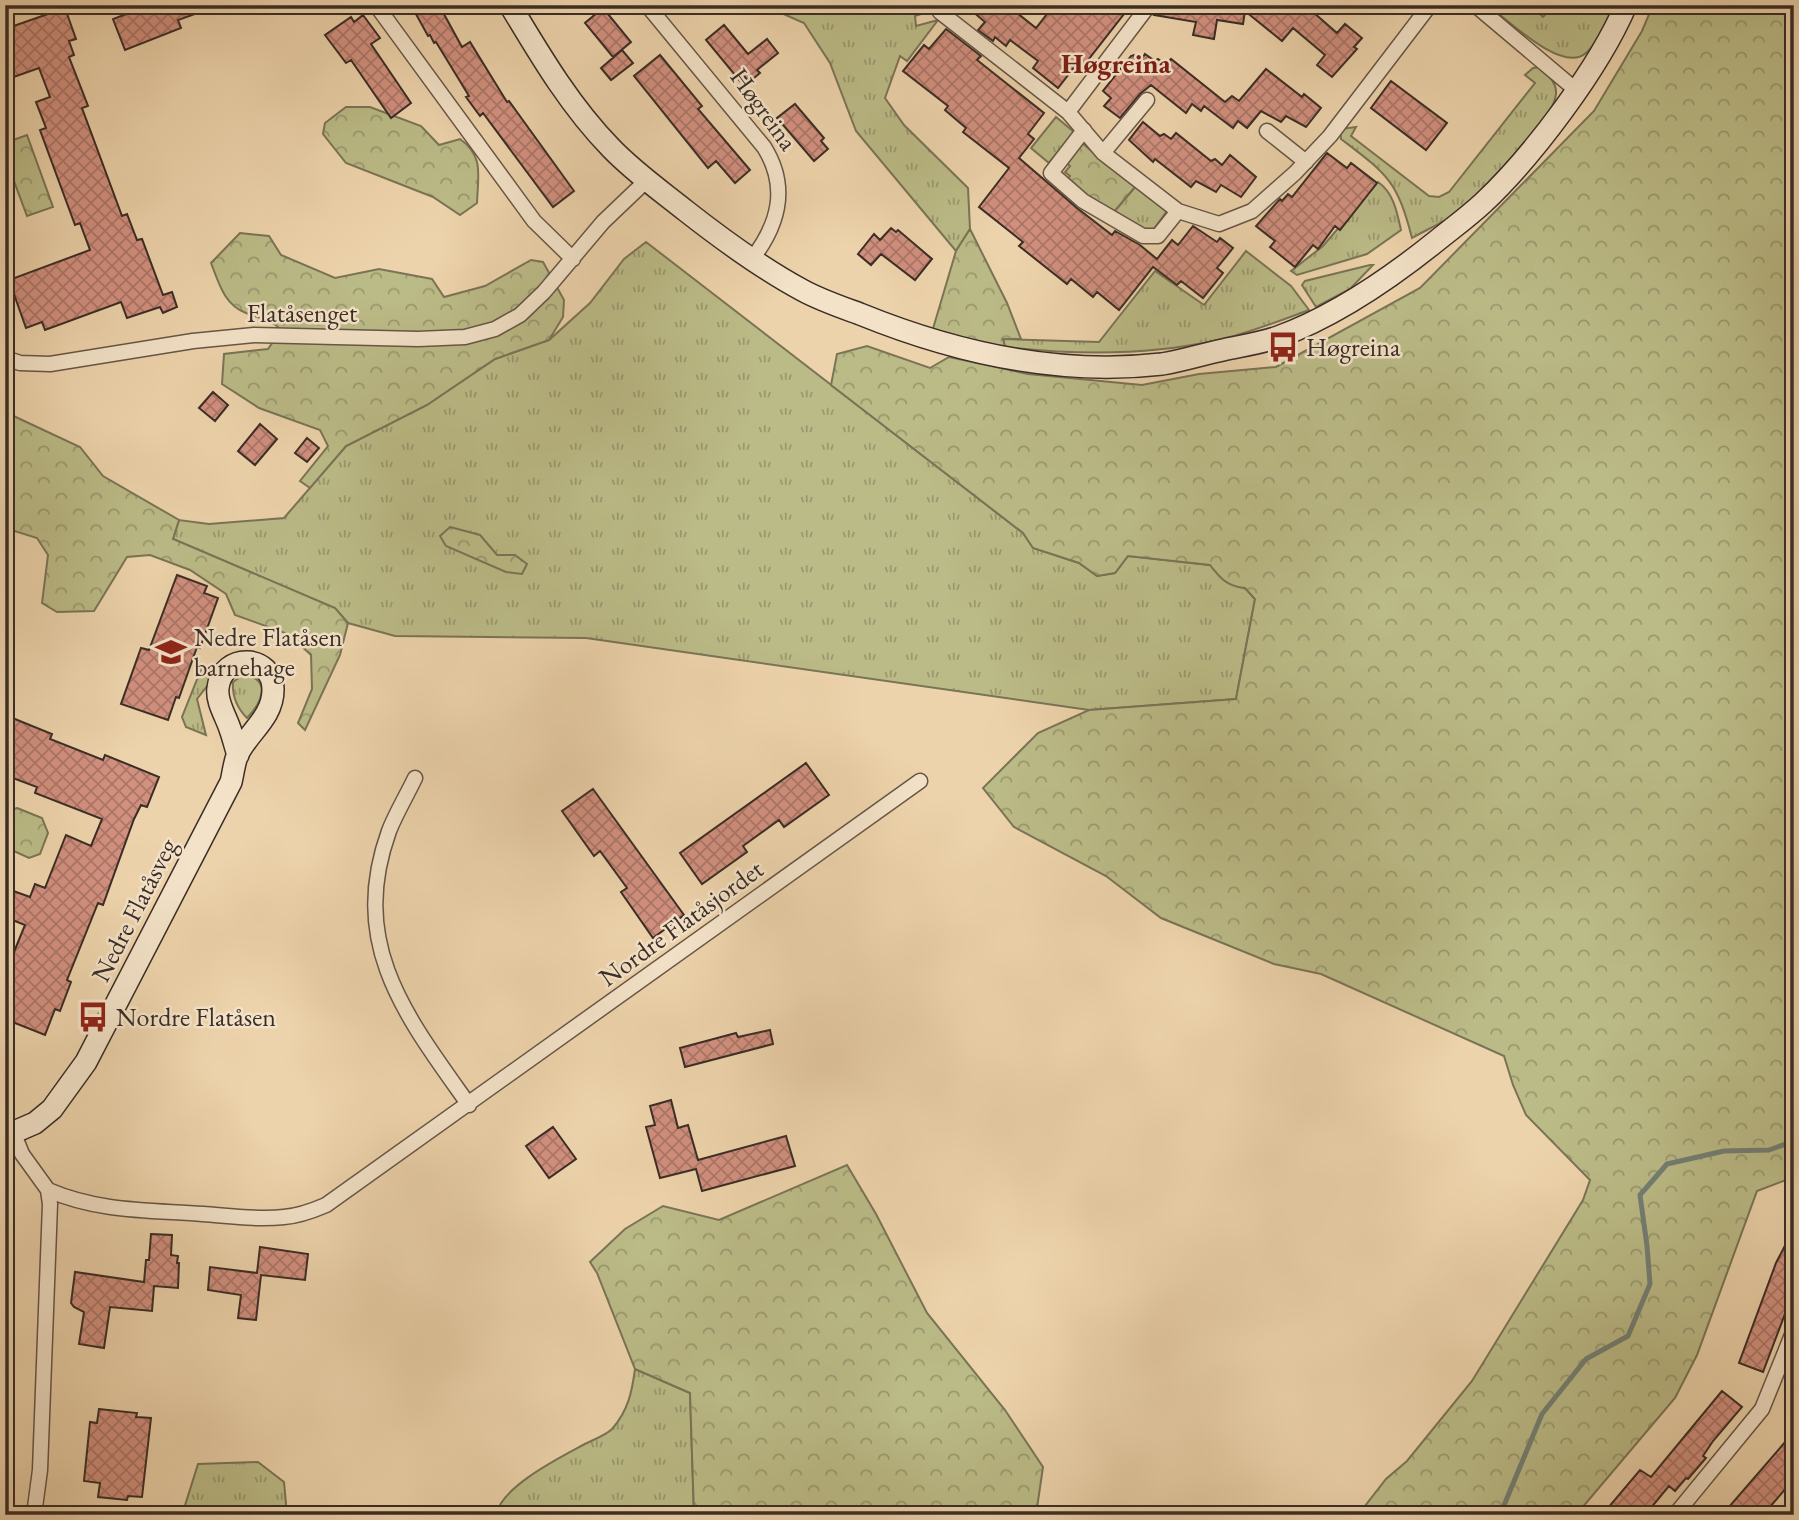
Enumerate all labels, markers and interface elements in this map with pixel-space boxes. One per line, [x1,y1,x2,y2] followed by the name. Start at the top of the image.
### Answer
[1061,45,1172,81] district label: Høgreina
[723,61,806,158] street label: Høgreina
[247,296,357,330] street label: Flatåsenget
[1266,330,1300,364] bus stop icon: Høgreina
[1306,330,1401,364] place label: Høgreina
[194,620,343,684] place label: Nedre Flatåsen barnehage
[154,635,188,669] school or university icon: Nedre Flatåsen barnehage
[83,832,185,988] street label: Nedre Flatåsveg
[592,852,770,994] street label: Nordre Flatåsjordet
[76,1000,110,1034] bus stop icon: Nordre Flatåsen
[116,1000,276,1034] place label: Nordre Flatåsen

